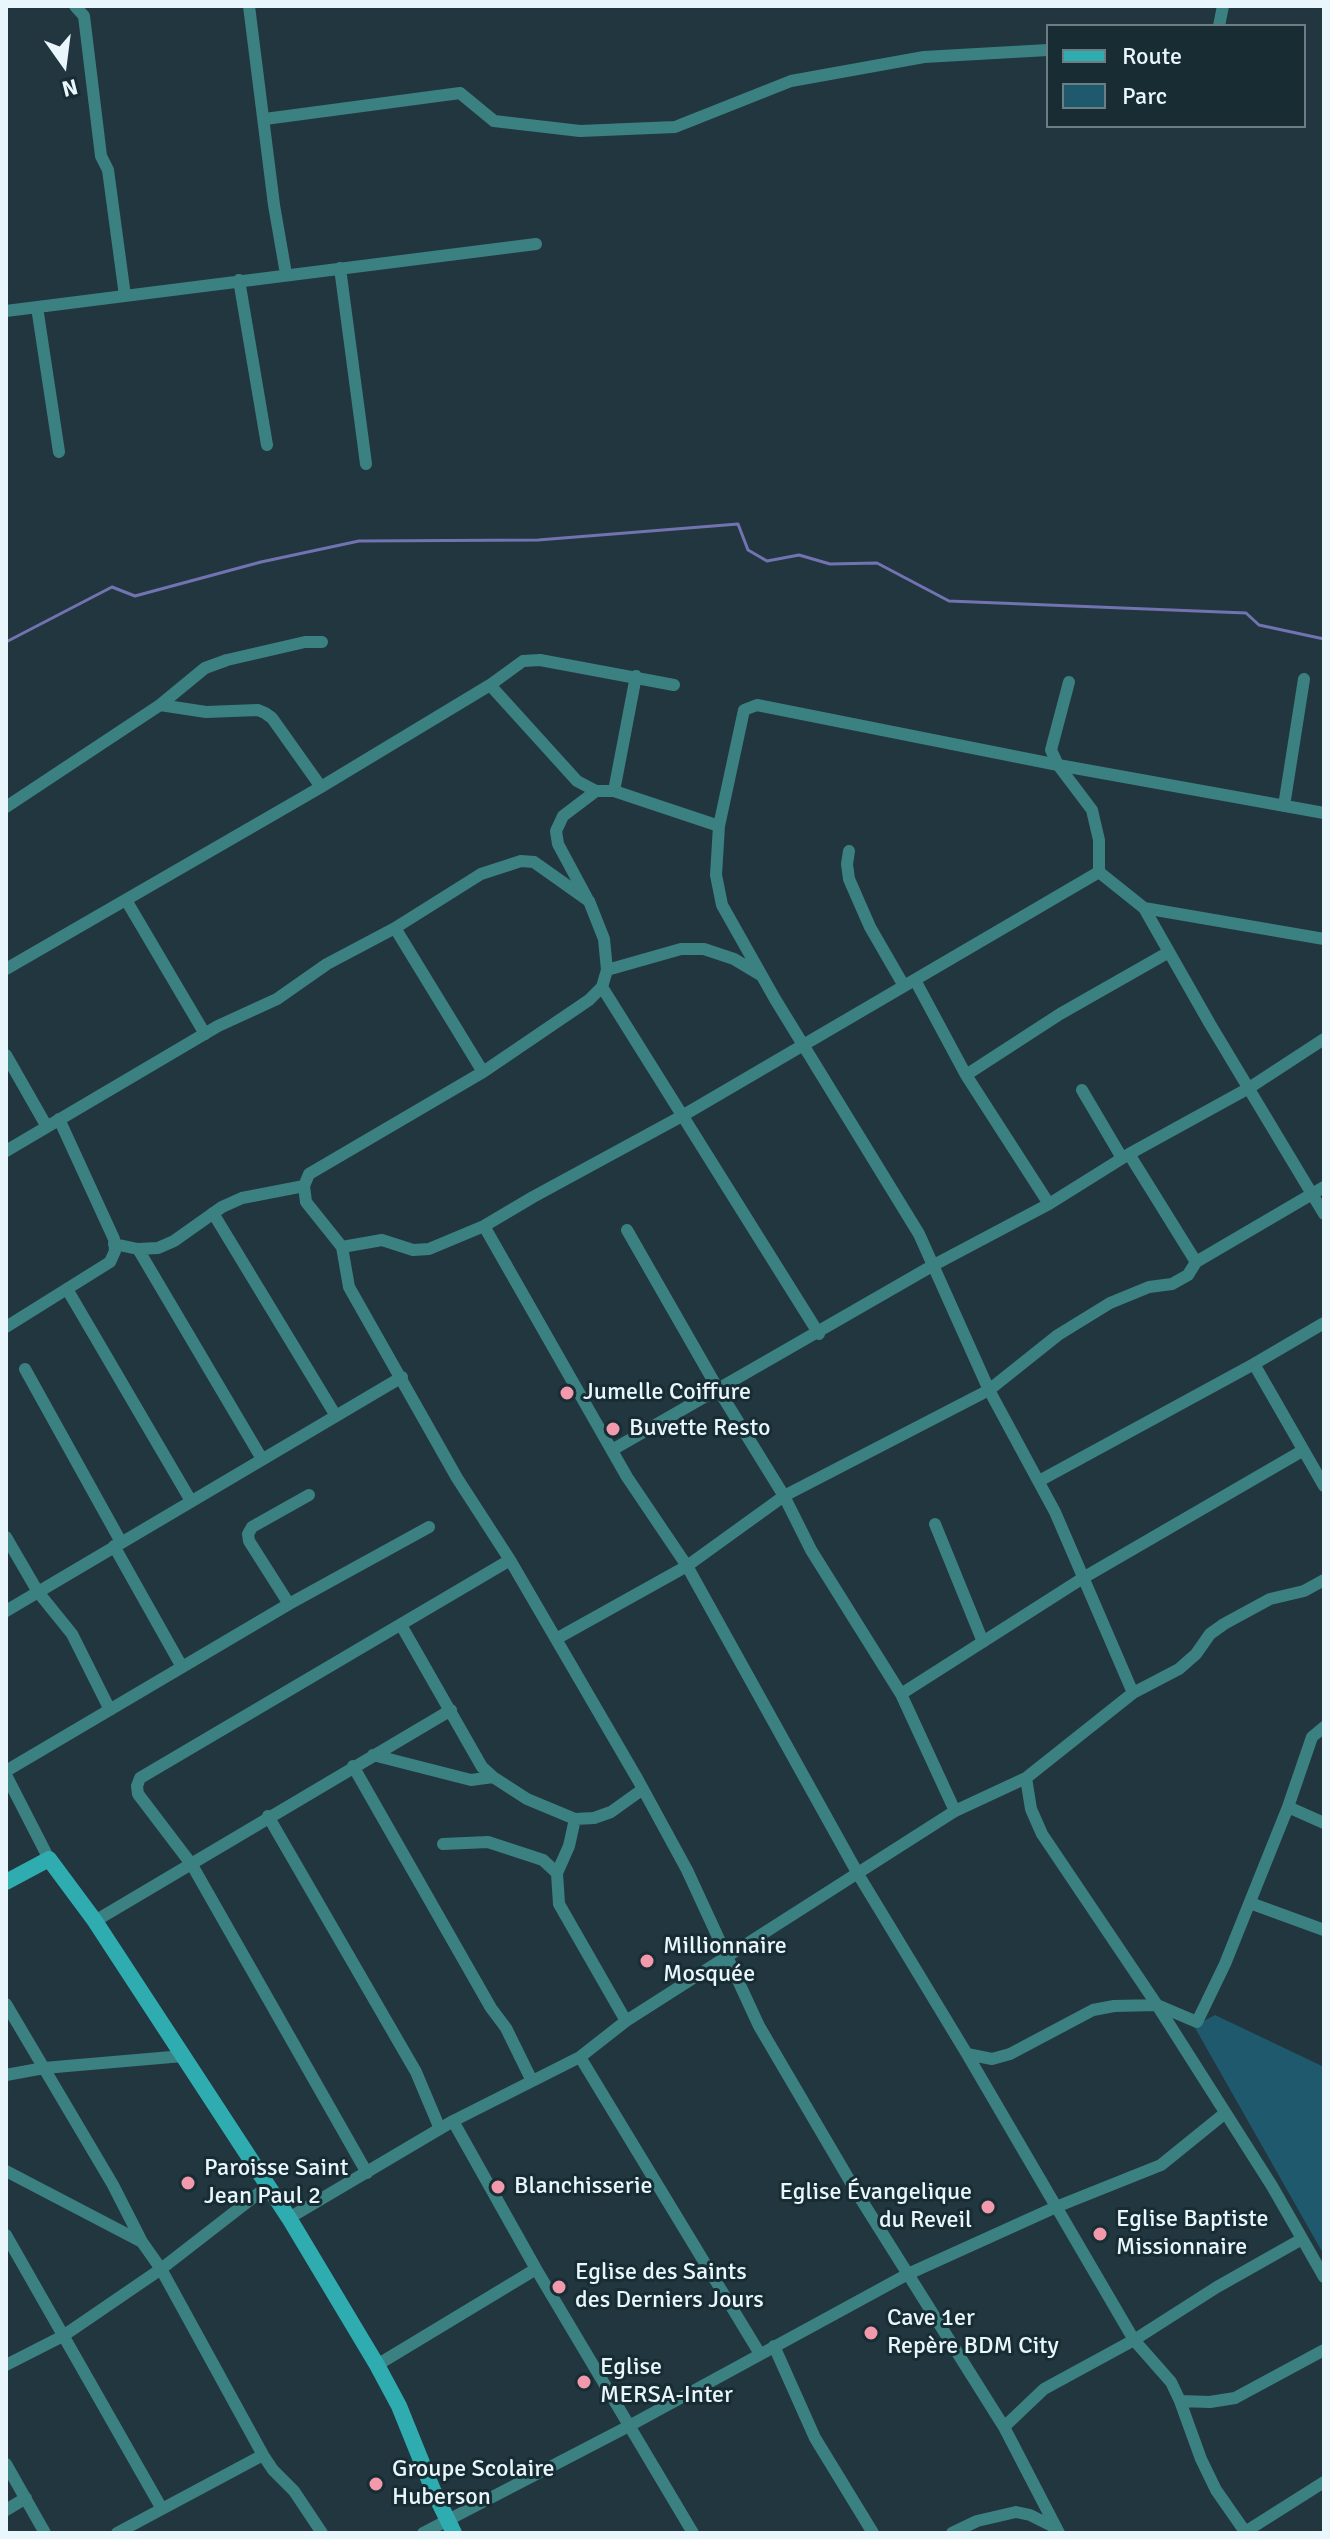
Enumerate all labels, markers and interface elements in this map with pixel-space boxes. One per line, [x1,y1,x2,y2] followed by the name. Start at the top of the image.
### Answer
[24,24,104,104] north arrow
[1046,24,1306,128] legend
[1122,41,1182,71] text: Route
[59,73,81,103] text: N
[1122,81,1167,111] text: Parc
[583,1379,751,1407] place label: Jumelle Coiffure
[558,1384,576,1402] marker: Jumelle Coiffure
[629,1415,770,1443] place label: Buvette Resto
[604,1420,622,1438] marker: Buvette Resto
[663,1933,787,1989] place label: Millionnaire Mosquée
[638,1952,656,1970] marker: Millionnaire Mosquée
[204,2155,348,2211] place label: Paroisse Saint Jean Paul 2
[514,2173,653,2201] place label: Blanchisserie
[179,2174,197,2192] marker: Paroisse Saint Jean Paul 2
[489,2178,507,2196] marker: Blanchisserie
[780,2179,972,2235] place label: Eglise Évangelique du Reveil
[979,2198,997,2216] marker: Eglise Évangelique du Reveil
[1116,2206,1268,2262] place label: Eglise Baptiste Missionnaire
[1091,2225,1109,2243] marker: Eglise Baptiste Missionnaire
[575,2259,764,2315] place label: Eglise des Saints des Derniers Jours
[550,2278,568,2296] marker: Eglise des Saints des Derniers Jours
[887,2305,1059,2361] place label: Cave 1er Repère BDM City
[862,2324,880,2342] marker: Cave 1er Repère BDM City
[600,2354,733,2410] place label: Eglise MERSA-Inter
[575,2373,593,2391] marker: Eglise MERSA-Inter
[392,2456,555,2512] place label: Groupe Scolaire Huberson
[367,2475,385,2493] marker: Groupe Scolaire Huberson

